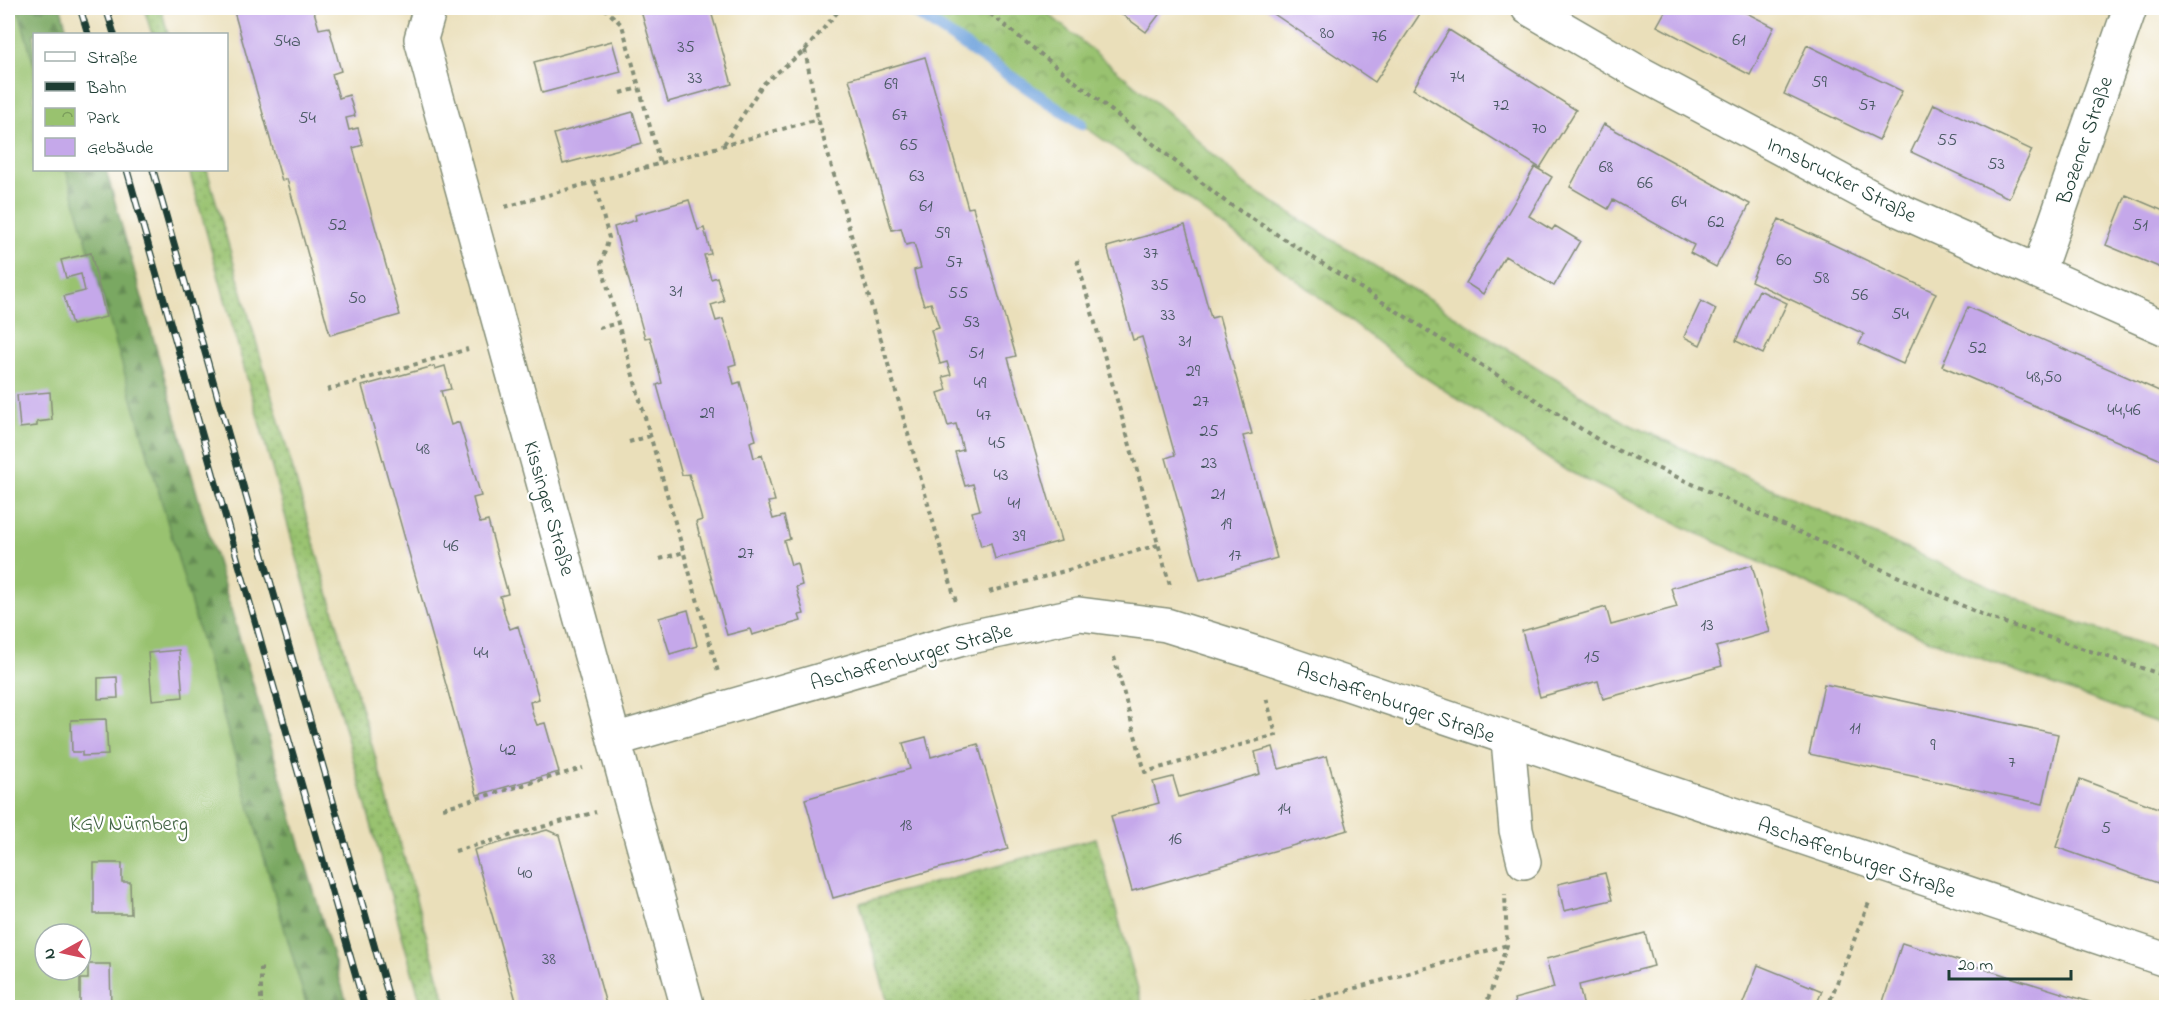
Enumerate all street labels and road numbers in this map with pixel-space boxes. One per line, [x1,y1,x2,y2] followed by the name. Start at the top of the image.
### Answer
[2050,72,2122,210] street label: Bozener Straße
[1761,130,1922,232] street label: Innsbrucker Straße
[513,438,582,581] street label: Kissinger Straße
[807,616,1017,701] street label: Aschaffenburger Straße
[1291,656,1499,754] street label: Aschaffenburger Straße
[1752,811,1960,909] street label: Aschaffenburger Straße

